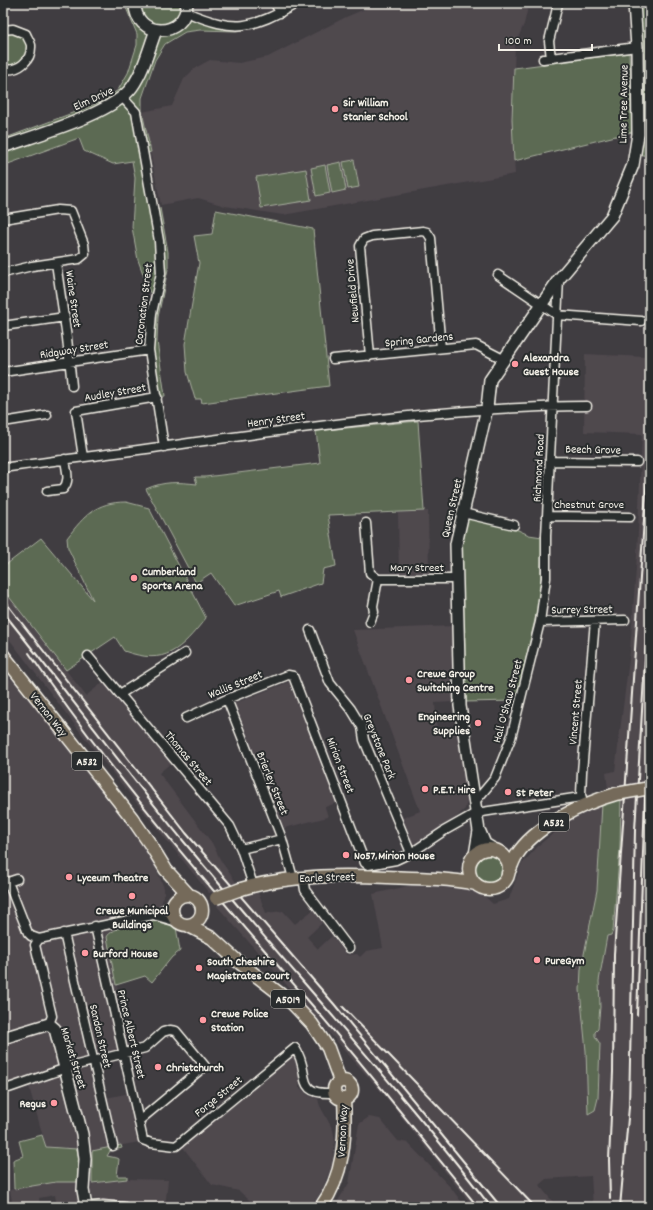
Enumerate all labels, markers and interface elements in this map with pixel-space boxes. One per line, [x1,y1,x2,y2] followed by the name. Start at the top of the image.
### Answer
[499,26,592,52] scale bar
[505,33,532,50] text: 100 m
[615,64,634,144] street label: Lime Tree Avenue
[71,83,116,116] street label: Elm Drive
[343,95,408,126] place label: Sir William Stanier School
[330,104,340,114] marker: Sir William Stanier School
[342,258,365,324] street label: Newfield Drive
[131,262,158,346] street label: Coronation Street
[60,270,85,329] street label: Waine Street
[384,328,454,353] street label: Spring Gardens
[39,337,110,364] street label: Ridgway Street
[523,350,579,381] place label: Alexandra Guest House
[510,359,520,369] marker: Alexandra Guest House
[83,380,148,407] street label: Audley Street
[246,408,307,433] street label: Henry Street
[529,434,550,503] street label: Richmond Road
[565,442,621,459] street label: Beech Grove
[437,477,468,540] street label: Queen Street
[554,497,624,514] street label: Chestnut Grove
[390,560,445,577] street label: Mary Street
[142,564,204,595] place label: Cumberland Sports Arena
[129,573,139,583] marker: Cumberland Sports Arena
[551,601,613,620] street label: Surrey Street
[489,657,528,745] street label: Hall O'Shaw Street
[417,666,494,697] place label: Crewe Group Switching Centre
[206,667,266,704] street label: Wallis Street
[404,675,414,685] marker: Crewe Group Switching Centre
[565,678,588,745] street label: Vincent Street
[25,689,71,742] street label: Vernon Way
[418,709,470,740] place label: Engineering Supplies
[358,711,400,782] street label: Greystone Park
[473,718,483,728] marker: Engineering Supplies
[160,728,216,790] street label: Thomas Street
[321,735,358,797] street label: Mirion Street
[251,749,292,818] street label: Brierley Street
[72,752,102,770] road number: A532
[433,782,476,799] place label: P.E.T. Hire
[420,784,430,794] marker: P.E.T. Hire
[516,785,554,802] place label: St Peter
[503,787,513,797] marker: St Peter
[539,813,569,831] road number: A532
[354,848,435,865] place label: No57 Mirion House
[341,850,351,860] marker: No57 Mirion House
[299,869,356,888] street label: Earle Street
[77,870,149,887] place label: Lyceum Theatre
[64,872,74,882] marker: Lyceum Theatre
[127,891,137,901] marker: Crewe Municipal Buildings
[96,903,168,934] place label: Crewe Municipal Buildings
[93,946,158,963] place label: Burford House
[80,948,90,958] marker: Burford House
[545,953,585,970] place label: PureGym
[207,954,290,985] place label: South Cheshire Magistrates Court
[532,955,542,965] marker: PureGym
[194,963,204,973] marker: South Cheshire Magistrates Court
[112,988,149,1081] street label: Prince Albert Street
[271,990,305,1008] road number: A5019
[84,1003,115,1070] street label: Sandon Street
[211,1006,269,1037] place label: Crewe Police Station
[198,1015,208,1025] marker: Crewe Police Station
[55,1026,90,1092] street label: Market Street
[166,1060,224,1077] place label: Christchurch
[153,1062,163,1072] marker: Christchurch
[191,1072,247,1122] street label: Forge Street
[19,1096,46,1113] place label: Regus
[49,1098,59,1108] marker: Regus
[334,1104,353,1158] street label: Vernon Way

